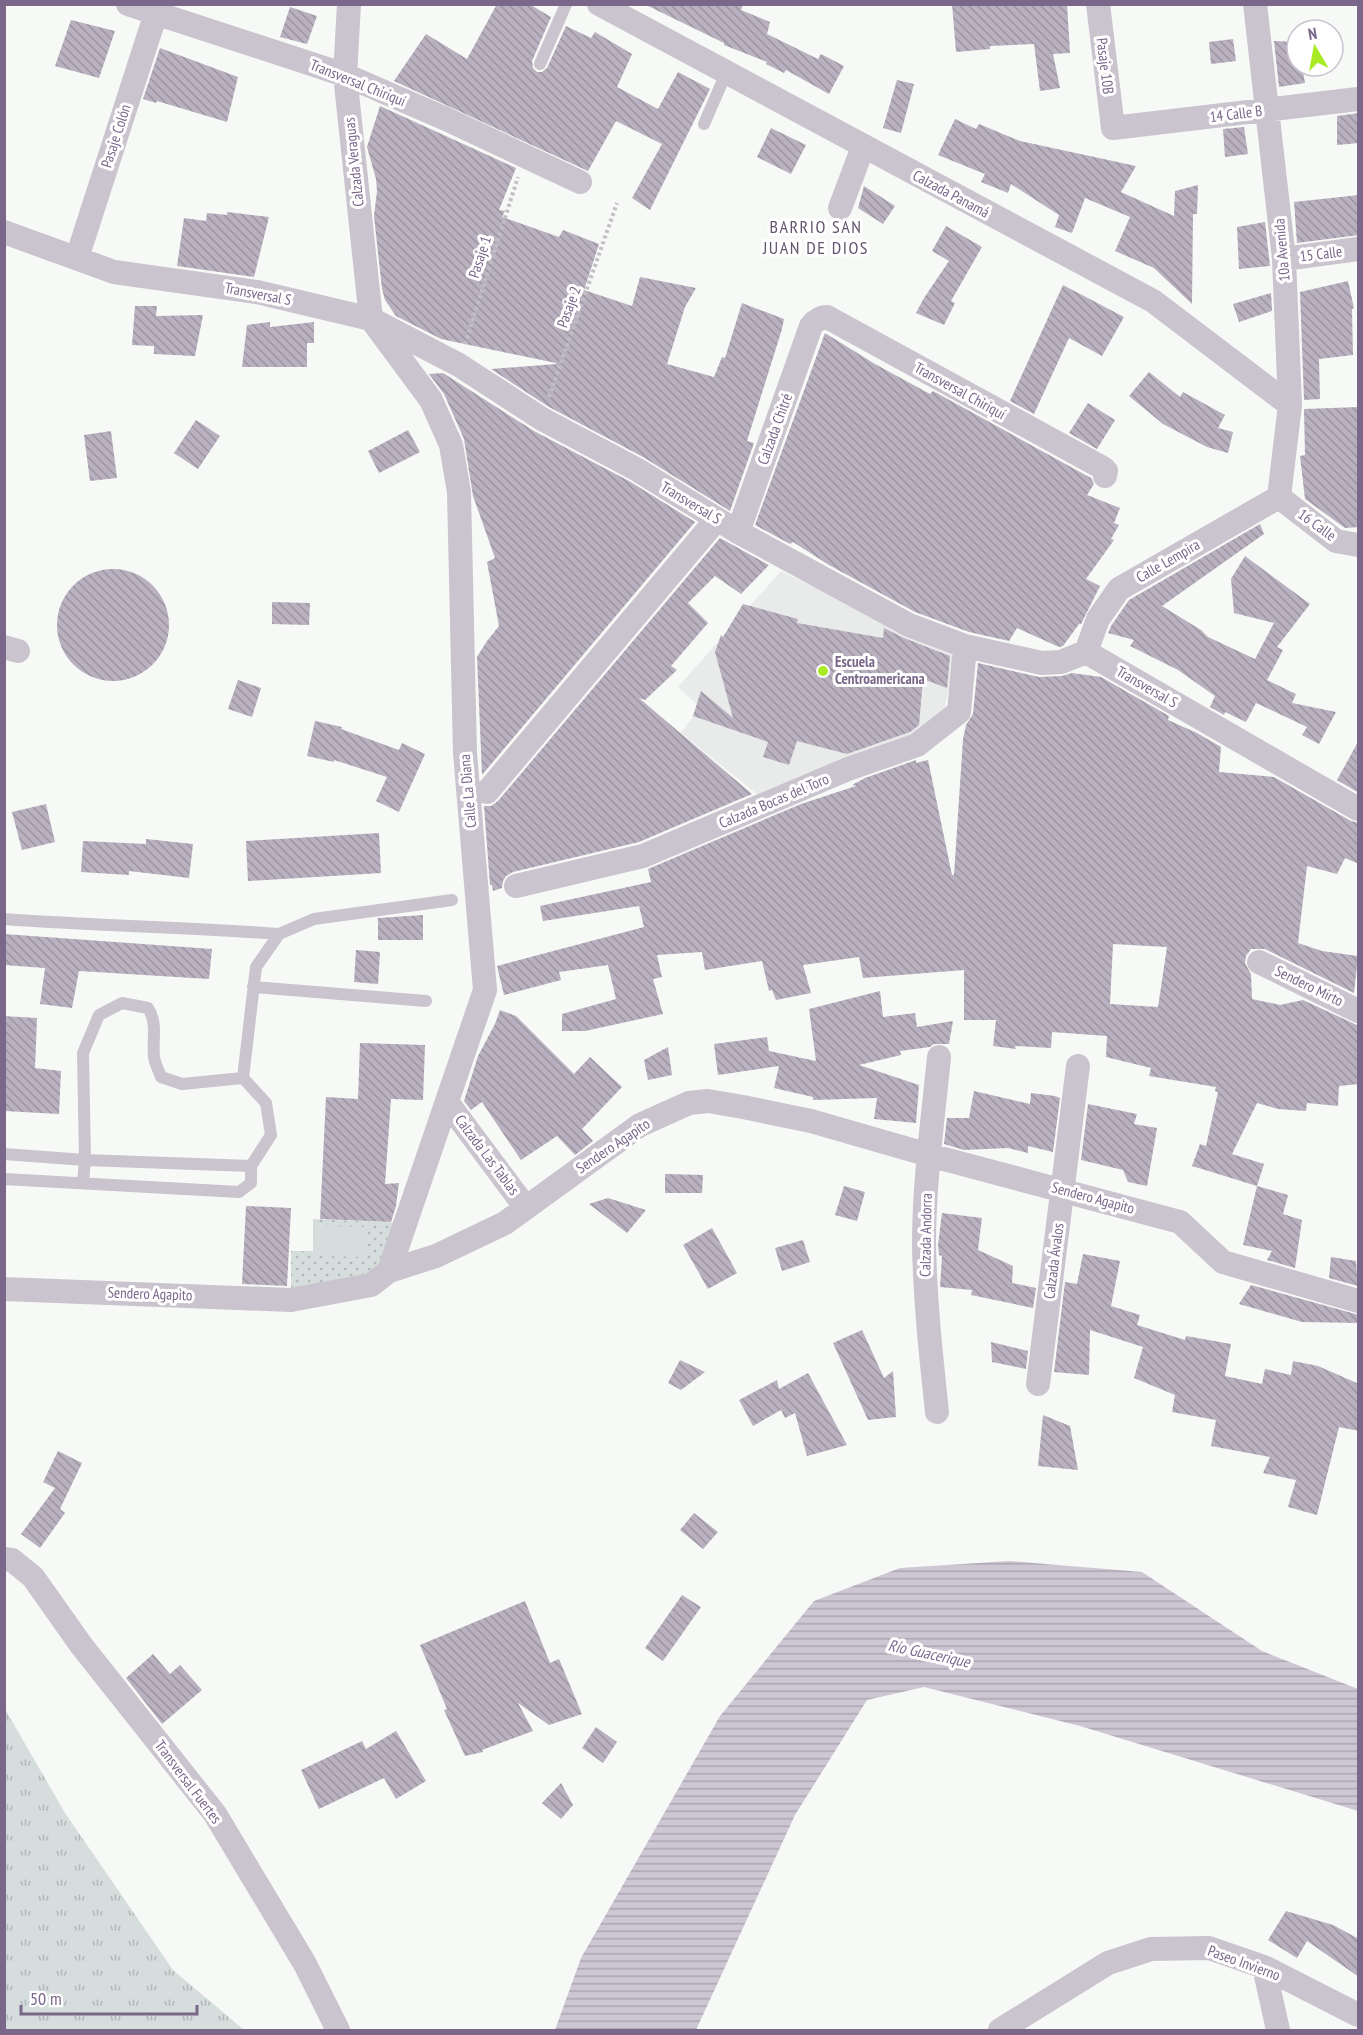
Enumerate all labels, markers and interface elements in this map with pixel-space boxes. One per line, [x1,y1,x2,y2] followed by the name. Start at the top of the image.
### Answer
[1285,18,1345,78] north arrow
[1306,23,1318,44] text: N
[1093,37,1118,95] street label: Pasaje 10B
[308,55,409,111] street label: Transversal Chiriquí
[1209,101,1263,126] street label: 14 Calle B
[96,102,135,170] street label: Pasaje Colón
[339,117,368,208] street label: Calzada Veraguas
[910,165,993,222] street label: Calzada Panamá
[762,215,869,259] district label: BARRIO SAN JUAN DE DIOS
[1269,218,1294,282] street label: 10a Avenida
[464,234,495,280] street label: Pasaje 1
[1299,241,1343,266] street label: 15 Calle
[223,278,293,309] street label: Transversal S
[552,283,585,330] street label: Pasaje 2
[911,358,1010,424] street label: Transversal Chiriquí
[753,391,796,467] street label: Calzada Chitré
[657,477,725,528] street label: Transversal S
[1294,504,1340,545] street label: 16 Calle
[1132,535,1203,586] street label: Calle Lempira
[835,652,925,688] place label: Escuela Centroamericana
[1113,661,1181,712] street label: Transversal S
[816,664,830,678] marker: Escuela Centroamericana
[455,753,480,829] street label: Calle La Diana
[716,769,832,832] street label: Calzada Bocas del Toro
[1272,961,1346,1010] street label: Sendero Mirto
[451,1111,524,1199] street label: Calzada Las Tablas
[572,1114,653,1177] street label: Sendero Agapito
[1050,1177,1137,1218] street label: Sendero Agapito
[915,1193,936,1277] street label: Calzada Andorra
[1039,1222,1068,1300] street label: Calzada Ávalos
[107,1283,193,1304] street label: Sendero Agapito
[886,1635,973,1672] water label: Río Guacerique
[151,1736,226,1827] street label: Transversal Fuertes
[1205,1941,1283,1984] street label: Paseo Invierno
[21,1978,196,2016] scale bar
[30,1987,62,2010] text: 50 m

